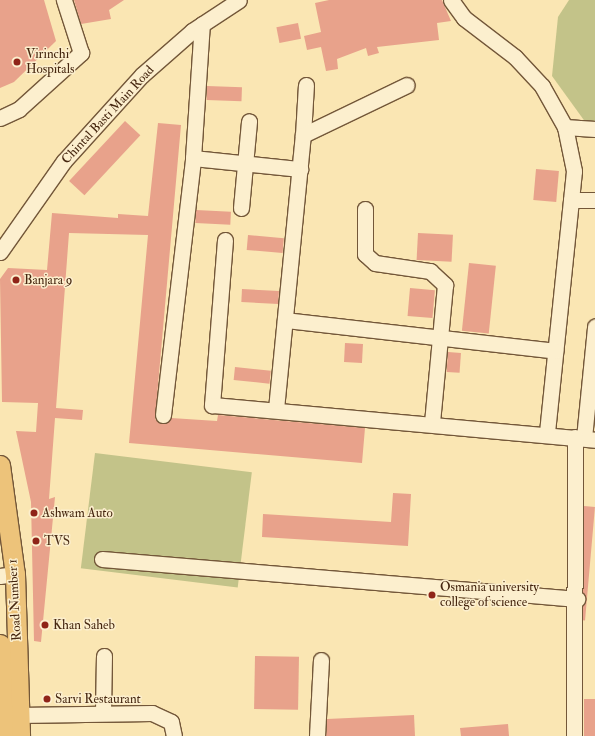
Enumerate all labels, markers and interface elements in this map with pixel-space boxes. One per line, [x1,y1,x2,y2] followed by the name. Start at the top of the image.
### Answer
[26,47,74,78] place label: Virinchi Hospitals
[11,56,23,68] marker: Virinchi Hospitals
[58,63,158,167] street label: Chintal Basti Main Road
[24,272,72,288] place label: Banjara 9
[11,275,21,285] marker: Banjara 9
[42,505,113,521] place label: Ashwam Auto
[29,508,39,518] marker: Ashwam Auto
[44,533,70,549] place label: TVS
[31,536,41,546] marker: TVS
[5,559,25,641] street label: Road Number 1
[440,580,539,611] place label: Osmania university college of science
[427,590,437,600] marker: Osmania university college of science
[53,617,115,633] place label: Khan Saheb
[40,620,50,630] marker: Khan Saheb
[55,691,141,707] place label: Sarvi Restaurant
[42,694,52,704] marker: Sarvi Restaurant

